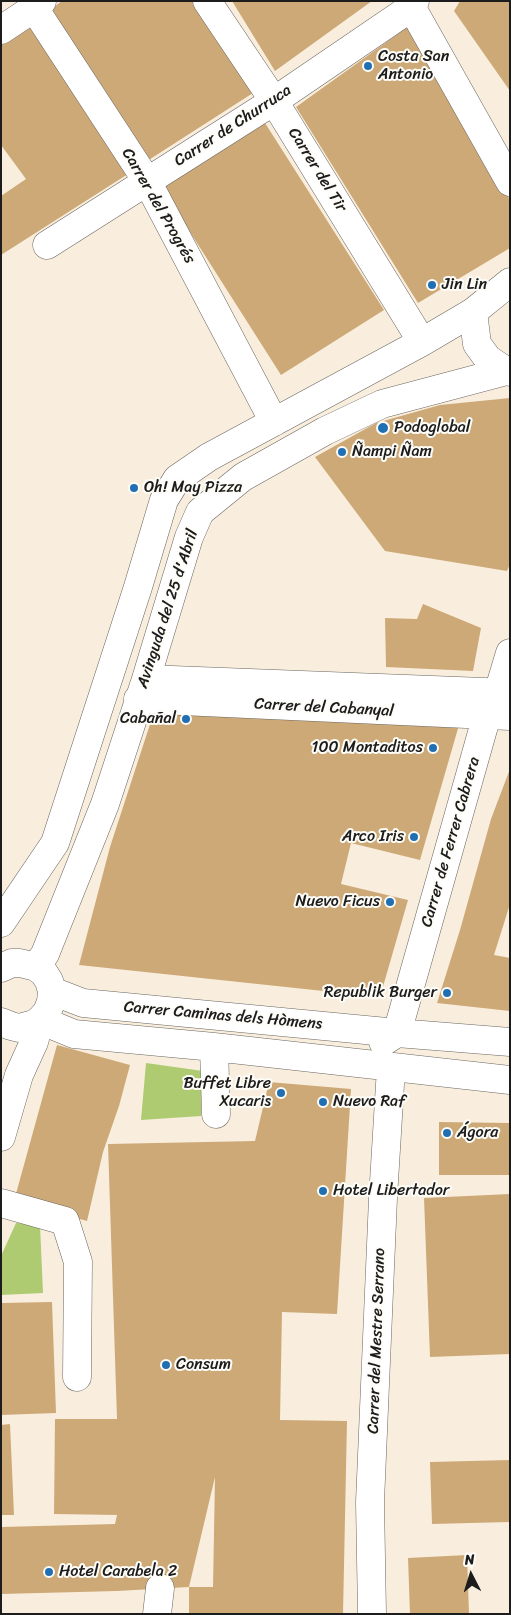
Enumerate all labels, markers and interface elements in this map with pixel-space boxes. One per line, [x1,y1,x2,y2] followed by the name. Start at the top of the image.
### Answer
[378,47,449,85] place label: Costa San Antonio
[362,60,374,72] marker: Costa San Antonio
[171,81,295,171] street label: Carrer de Churruca
[284,124,350,216] street label: Carrer del Tir
[117,145,199,267] street label: Carrer del Progrés
[442,275,487,295] place label: Jin Lin
[426,279,438,291] marker: Jin Lin
[394,418,470,438] place label: Podoglobal
[376,421,390,435] marker: Podoglobal
[352,442,432,462] place label: Ñampi Ñam
[336,446,348,458] marker: Ñampi Ñam
[144,478,242,498] place label: Oh! May Pizza
[128,482,140,494] marker: Oh! May Pizza
[133,527,203,691] street label: Avinguda del 25 d'Abril
[254,695,394,721] street label: Carrer del Cabanyal
[120,709,176,729] place label: Cabañal
[180,713,192,725] marker: Cabañal
[312,738,423,758] place label: 100 Montaditos
[427,742,439,754] marker: 100 Montaditos
[418,755,484,929] street label: Carrer de Ferrer Cabrera
[342,827,404,847] place label: Arco Iris
[408,831,420,843] marker: Arco Iris
[296,892,380,912] place label: Nuevo Ficus
[384,896,396,908] marker: Nuevo Ficus
[324,983,437,1003] place label: Republik Burger
[441,987,453,999] marker: Republik Burger
[123,998,323,1034] street label: Carrer Caminas dels Hòmens
[183,1074,271,1112] place label: Buffet Libre Xucaris
[275,1087,287,1099] marker: Buffet Libre Xucaris
[333,1092,405,1112] place label: Nuevo Raf
[317,1096,329,1108] marker: Nuevo Raf
[457,1123,498,1143] place label: Ágora
[441,1127,453,1139] marker: Ágora
[333,1181,449,1201] place label: Hotel Libertador
[317,1185,329,1197] marker: Hotel Libertador
[364,1248,390,1434] street label: Carrer del Mestre Serrano
[176,1355,231,1375] place label: Consum
[160,1359,172,1371] marker: Consum
[464,1547,476,1572] text: N
[446,1550,496,1600] north arrow
[59,1562,177,1582] place label: Hotel Carabela 2
[43,1566,55,1578] marker: Hotel Carabela 2

